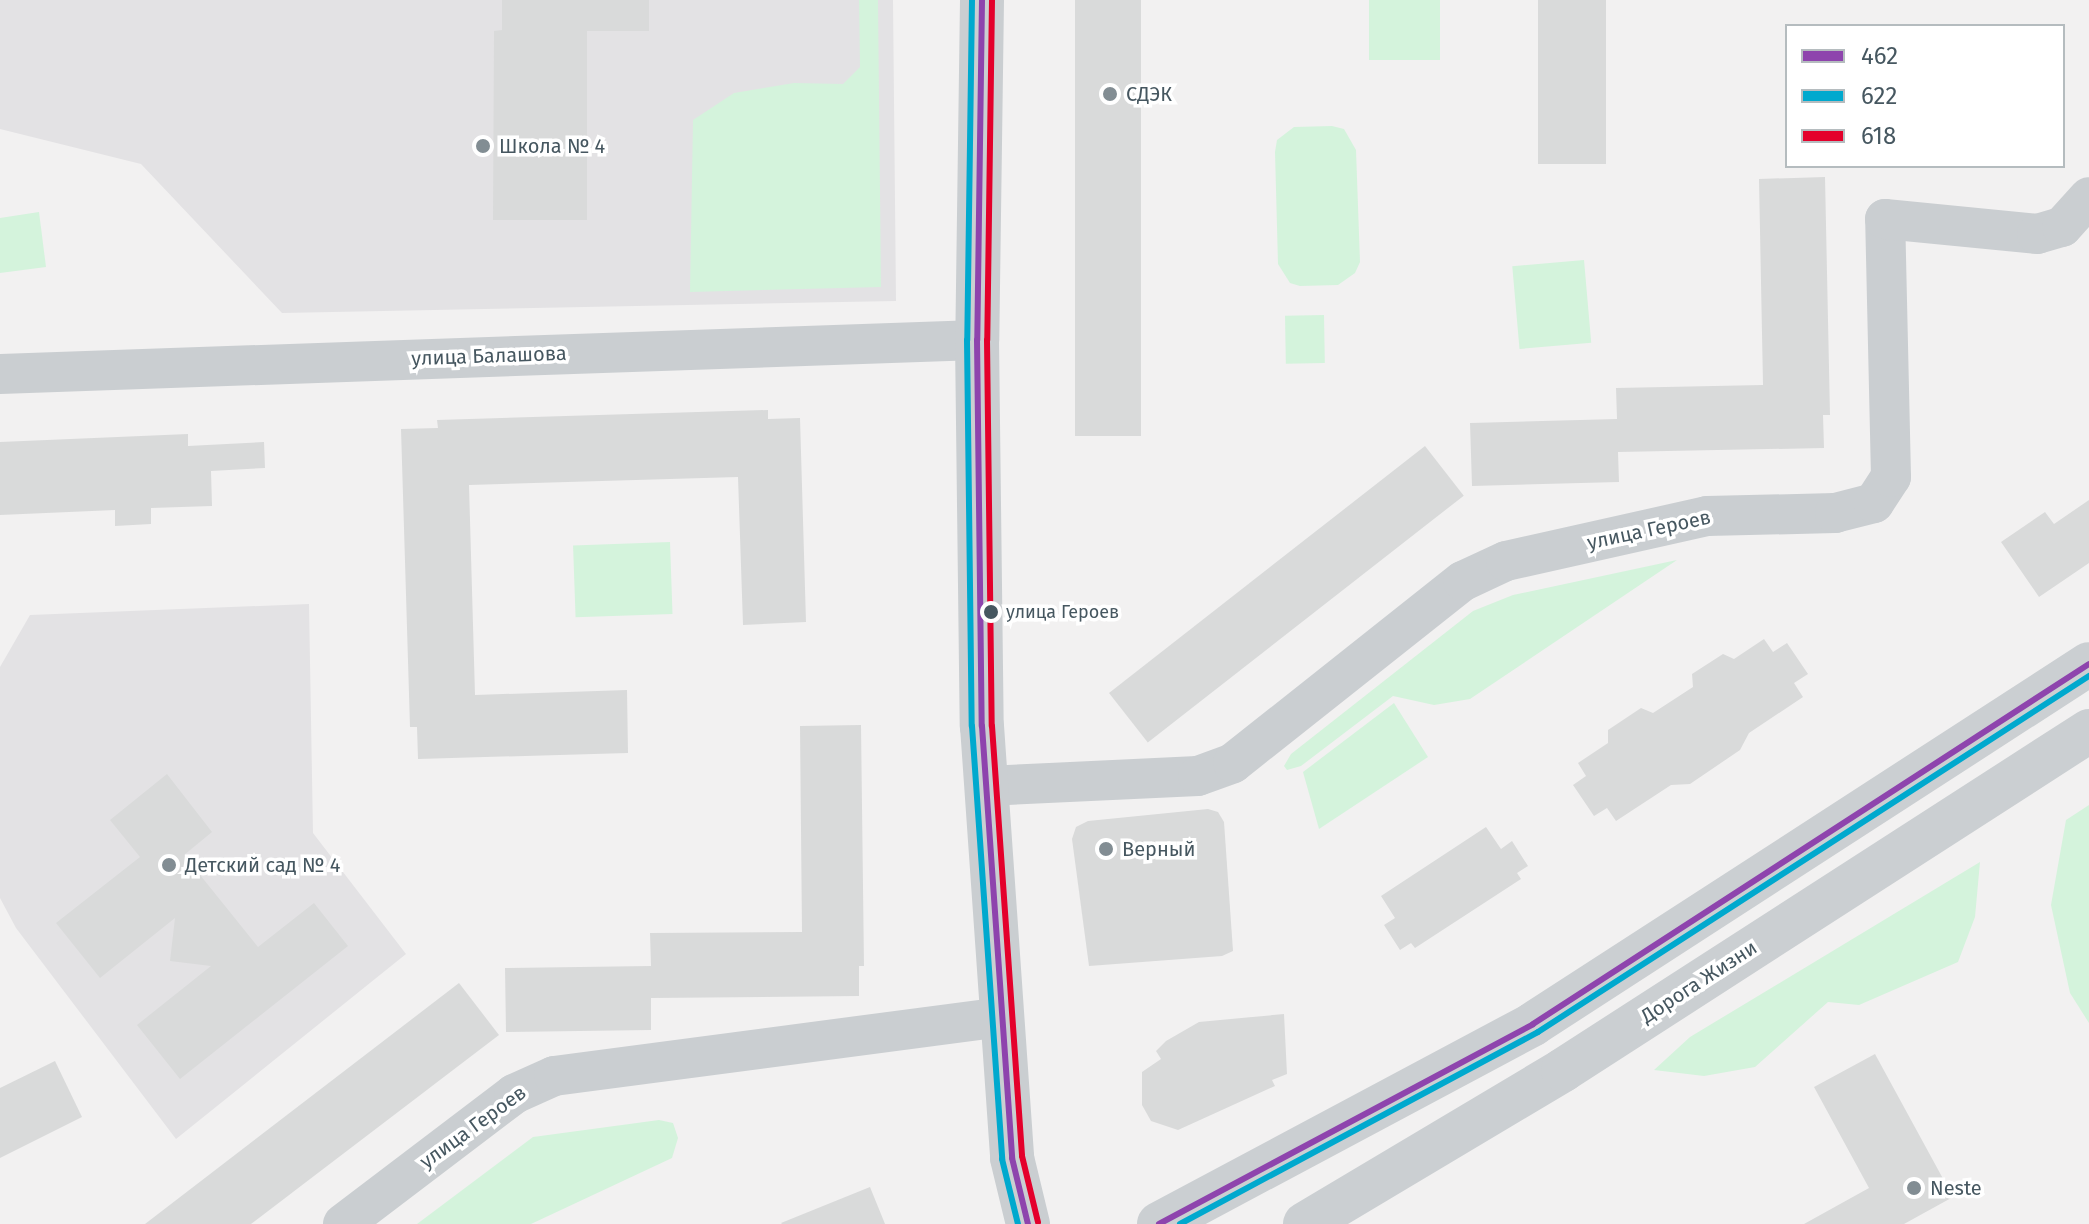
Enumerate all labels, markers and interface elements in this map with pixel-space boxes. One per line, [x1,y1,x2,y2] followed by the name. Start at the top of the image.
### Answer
[1785,24,2065,168] legend
[1861,42,1898,70] text: 462
[1126,82,1172,106] place label: СДЭК
[1861,82,1897,110] text: 622
[1101,85,1119,103] marker: СДЭК
[1861,122,1896,150] text: 618
[499,134,605,158] place label: Школа № 4
[474,137,492,155] marker: Школа № 4
[411,341,567,371] street label: улица Балашова
[1585,505,1713,555] street label: улица Героев
[1006,601,1119,623] place label: улица Героев
[983,604,999,620] marker: улица Героев
[1122,837,1195,861] place label: Верный
[1097,840,1115,858] marker: Верный
[185,853,340,877] place label: Детский сад № 4
[160,856,178,874] marker: Детский сад № 4
[1636,936,1762,1028] street label: Дорога Жизни
[415,1080,531,1174] street label: улица Героев
[1930,1176,1982,1200] place label: Neste
[1905,1179,1923,1197] marker: Neste

